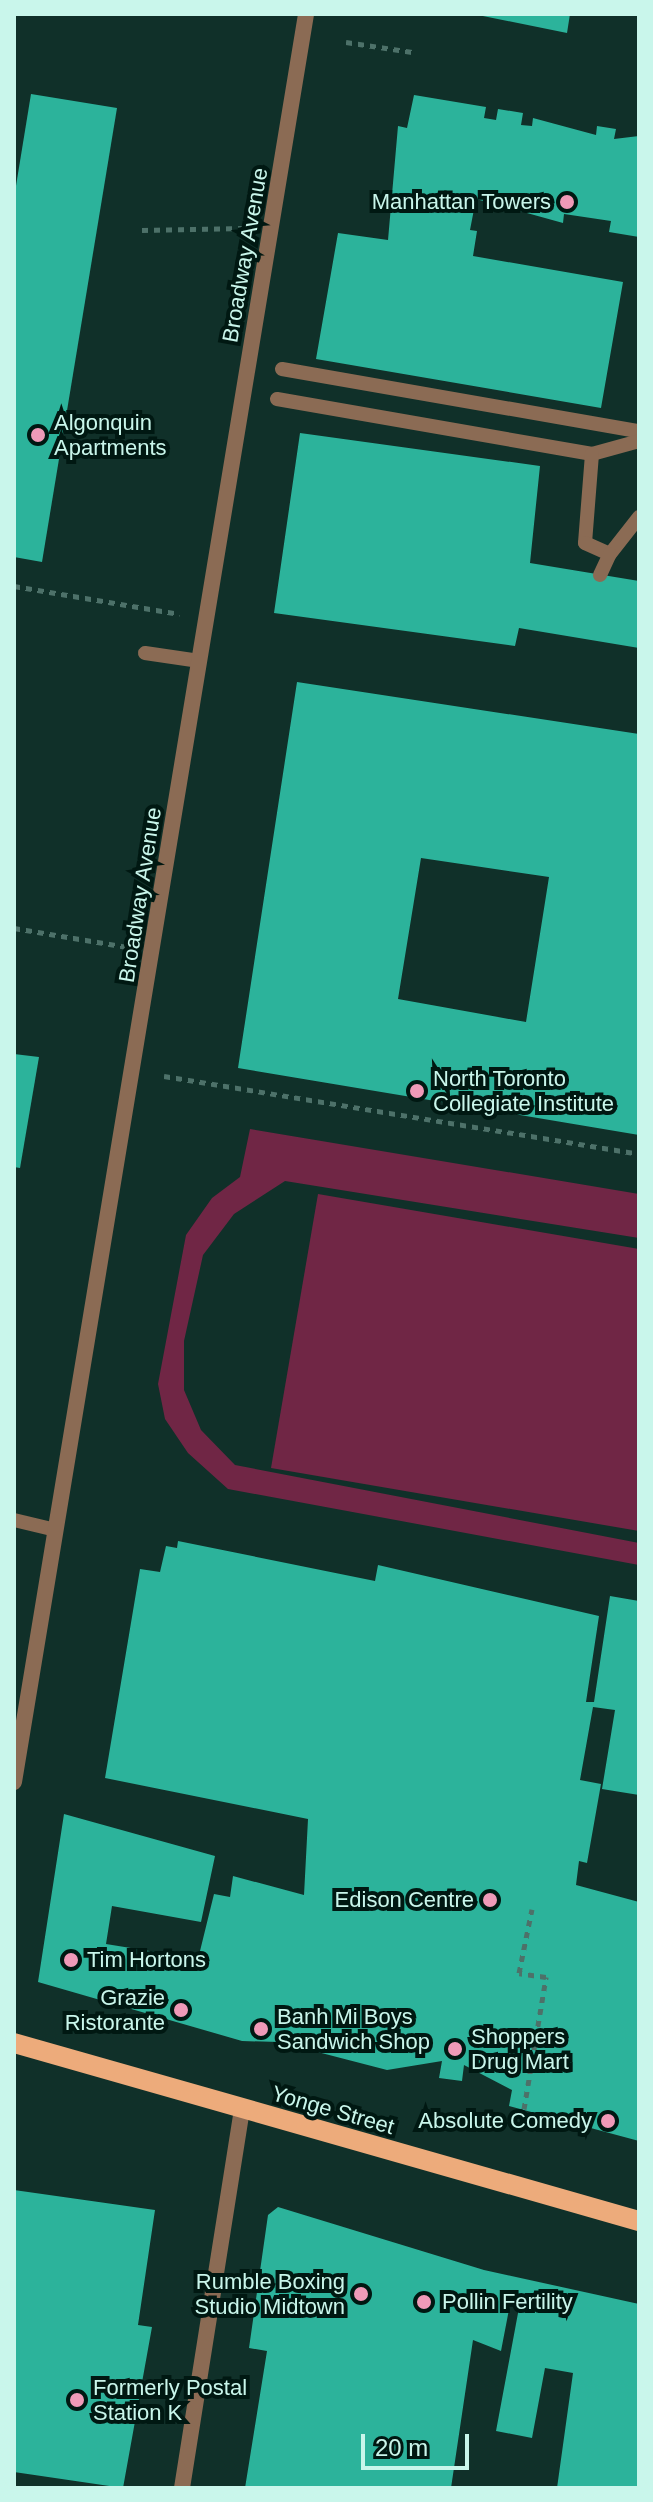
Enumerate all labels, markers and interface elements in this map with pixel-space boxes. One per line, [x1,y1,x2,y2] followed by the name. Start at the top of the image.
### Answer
[217,165,273,345] street label: Broadway Avenue
[371,189,551,215] place label: Manhattan Towers
[558,193,576,211] marker: Manhattan Towers
[54,409,166,460] place label: Algonquin Apartments
[29,426,47,444] marker: Algonquin Apartments
[113,805,167,985] street label: Broadway Avenue
[433,1065,614,1116] place label: North Toronto Collegiate Institute
[408,1082,426,1100] marker: North Toronto Collegiate Institute
[335,1887,474,1913] place label: Edison Centre
[481,1891,499,1909] marker: Edison Centre
[87,1947,206,1973] place label: Tim Hortons
[62,1951,80,1969] marker: Tim Hortons
[65,1984,165,2036] place label: Grazie Ristorante
[172,2001,190,2019] marker: Grazie Ristorante
[277,2003,430,2054] place label: Banh Mi Boys Sandwich Shop
[252,2020,270,2038] marker: Banh Mi Boys Sandwich Shop
[471,2023,569,2074] place label: Shoppers Drug Mart
[446,2040,464,2058] marker: Shoppers Drug Mart
[269,2080,397,2140] street label: Yonge Street
[418,2108,592,2134] place label: Absolute Comedy
[599,2112,617,2130] marker: Absolute Comedy
[195,2268,345,2320] place label: Rumble Boxing Studio Midtown
[352,2285,370,2303] marker: Rumble Boxing Studio Midtown
[442,2289,573,2315] place label: Pollin Fertility
[413,2291,435,2313] marker: Pollin Fertility
[93,2374,247,2426] place label: Formerly Postal Station K
[68,2391,86,2409] marker: Formerly Postal Station K
[365,2418,473,2468] scale bar
[375,2434,428,2461] text: 20 m

